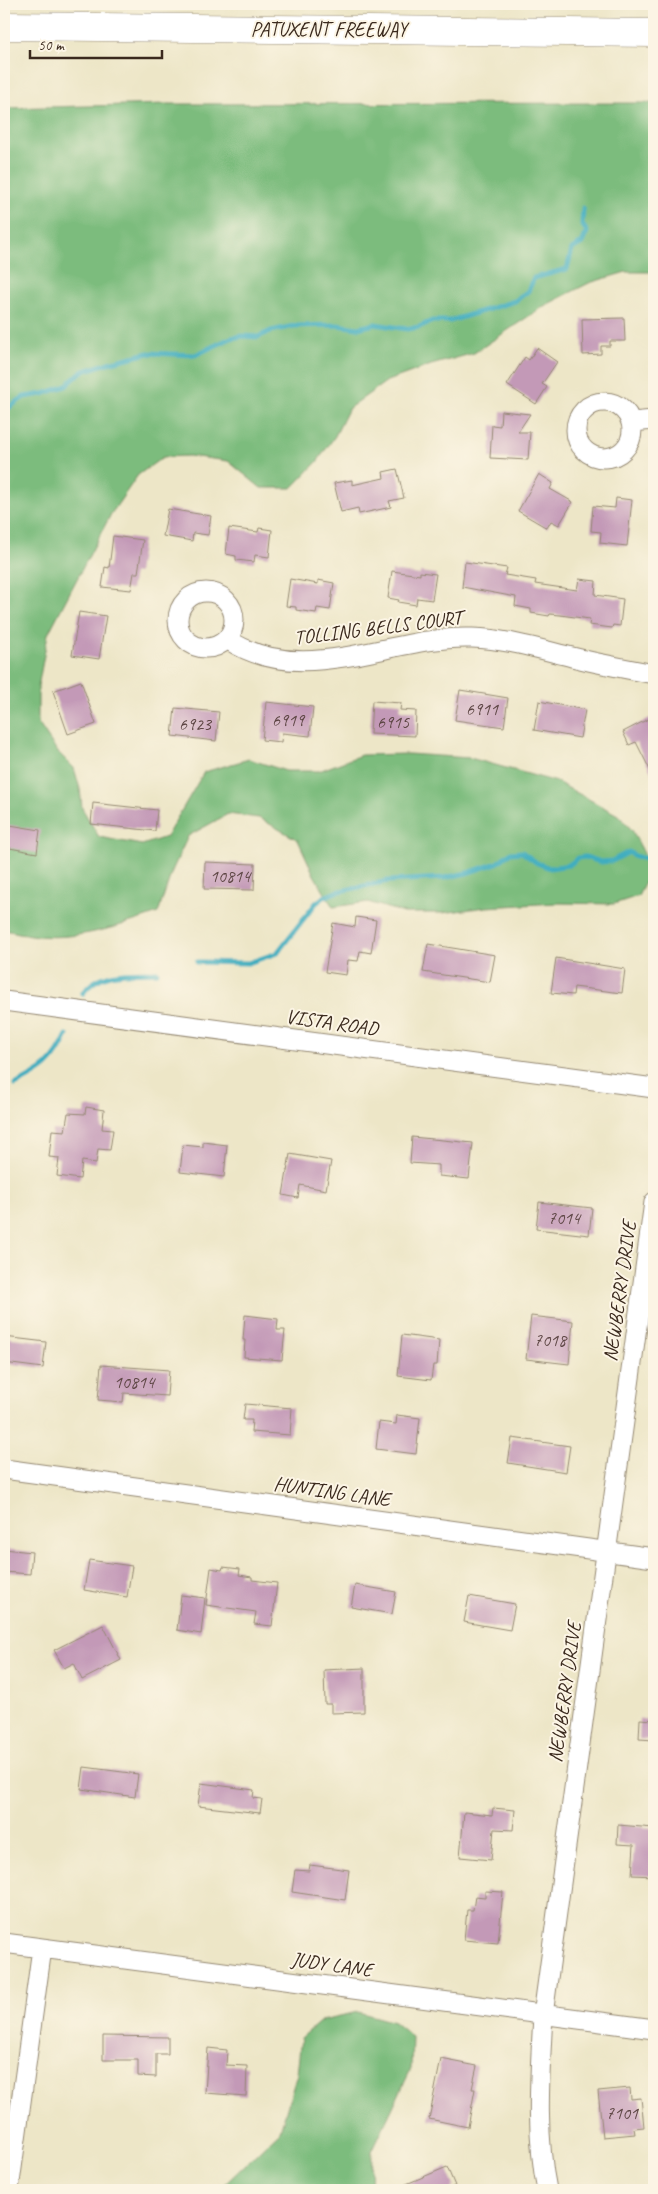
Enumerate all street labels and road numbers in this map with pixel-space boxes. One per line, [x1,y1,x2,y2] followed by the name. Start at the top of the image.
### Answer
[251,17,410,42] street label: PATUXENT FREEWAY
[293,604,468,650] street label: TOLLING BELLS COURT
[284,1004,381,1042] street label: VISTA ROAD
[597,1216,642,1363] street label: NEWBERRY DRIVE
[272,1471,394,1512] street label: HUNTING LANE
[542,1617,587,1764] street label: NEWBERRY DRIVE
[289,1946,377,1983] street label: JUDY LANE

